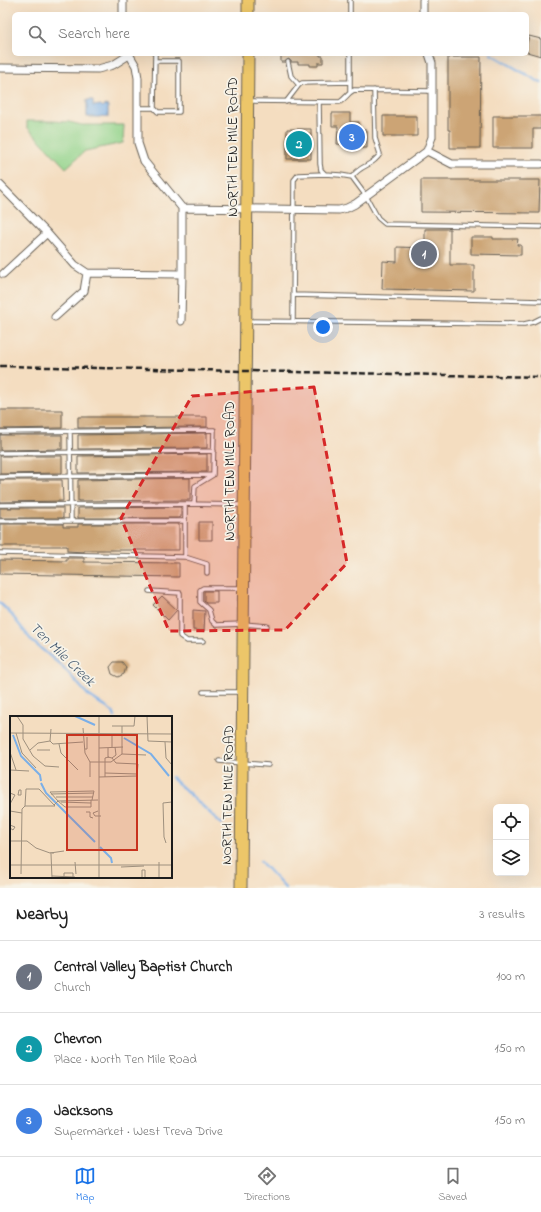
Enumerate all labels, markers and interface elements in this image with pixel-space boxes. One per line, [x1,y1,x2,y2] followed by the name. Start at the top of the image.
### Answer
[12,12,529,56] search box
[26,23,48,45] icon: search
[58,23,130,45] text: Search here
[223,77,244,217] street label: NORTH TEN MILE ROAD
[339,122,365,152] pin: 3
[286,129,312,159] pin: 2
[411,239,437,269] pin: 1
[313,317,333,337] your location
[220,401,241,541] street label: NORTH TEN MILE ROAD
[24,618,101,693] water label: Ten Mile Creek
[10,716,172,878] inset map
[217,725,240,865] street label: NORTH TEN MILE ROAD
[493,804,529,876] map controls
[493,804,529,840] button: locate
[493,840,529,876] button: layers
[16,902,68,927] text: Nearby
[479,905,525,924] text: 3 results
[54,956,232,978] text: Central Valley Baptist Church
[27,967,31,986] text: 1
[496,967,525,986] text: 100 m
[54,978,91,997] text: Church
[54,1028,102,1050] text: Chevron
[26,1039,32,1058] text: 2
[494,1039,525,1058] text: 150 m
[54,1050,197,1069] text: Place · North Ten Mile Road
[54,1100,113,1122] text: Jacksons
[26,1111,32,1130] text: 3
[494,1111,525,1130] text: 150 m
[54,1122,223,1141] text: Supermarket · West Treva Drive
[74,1165,96,1205] tab: Map
[244,1165,290,1205] tab: Directions
[438,1165,467,1205] tab: Saved

